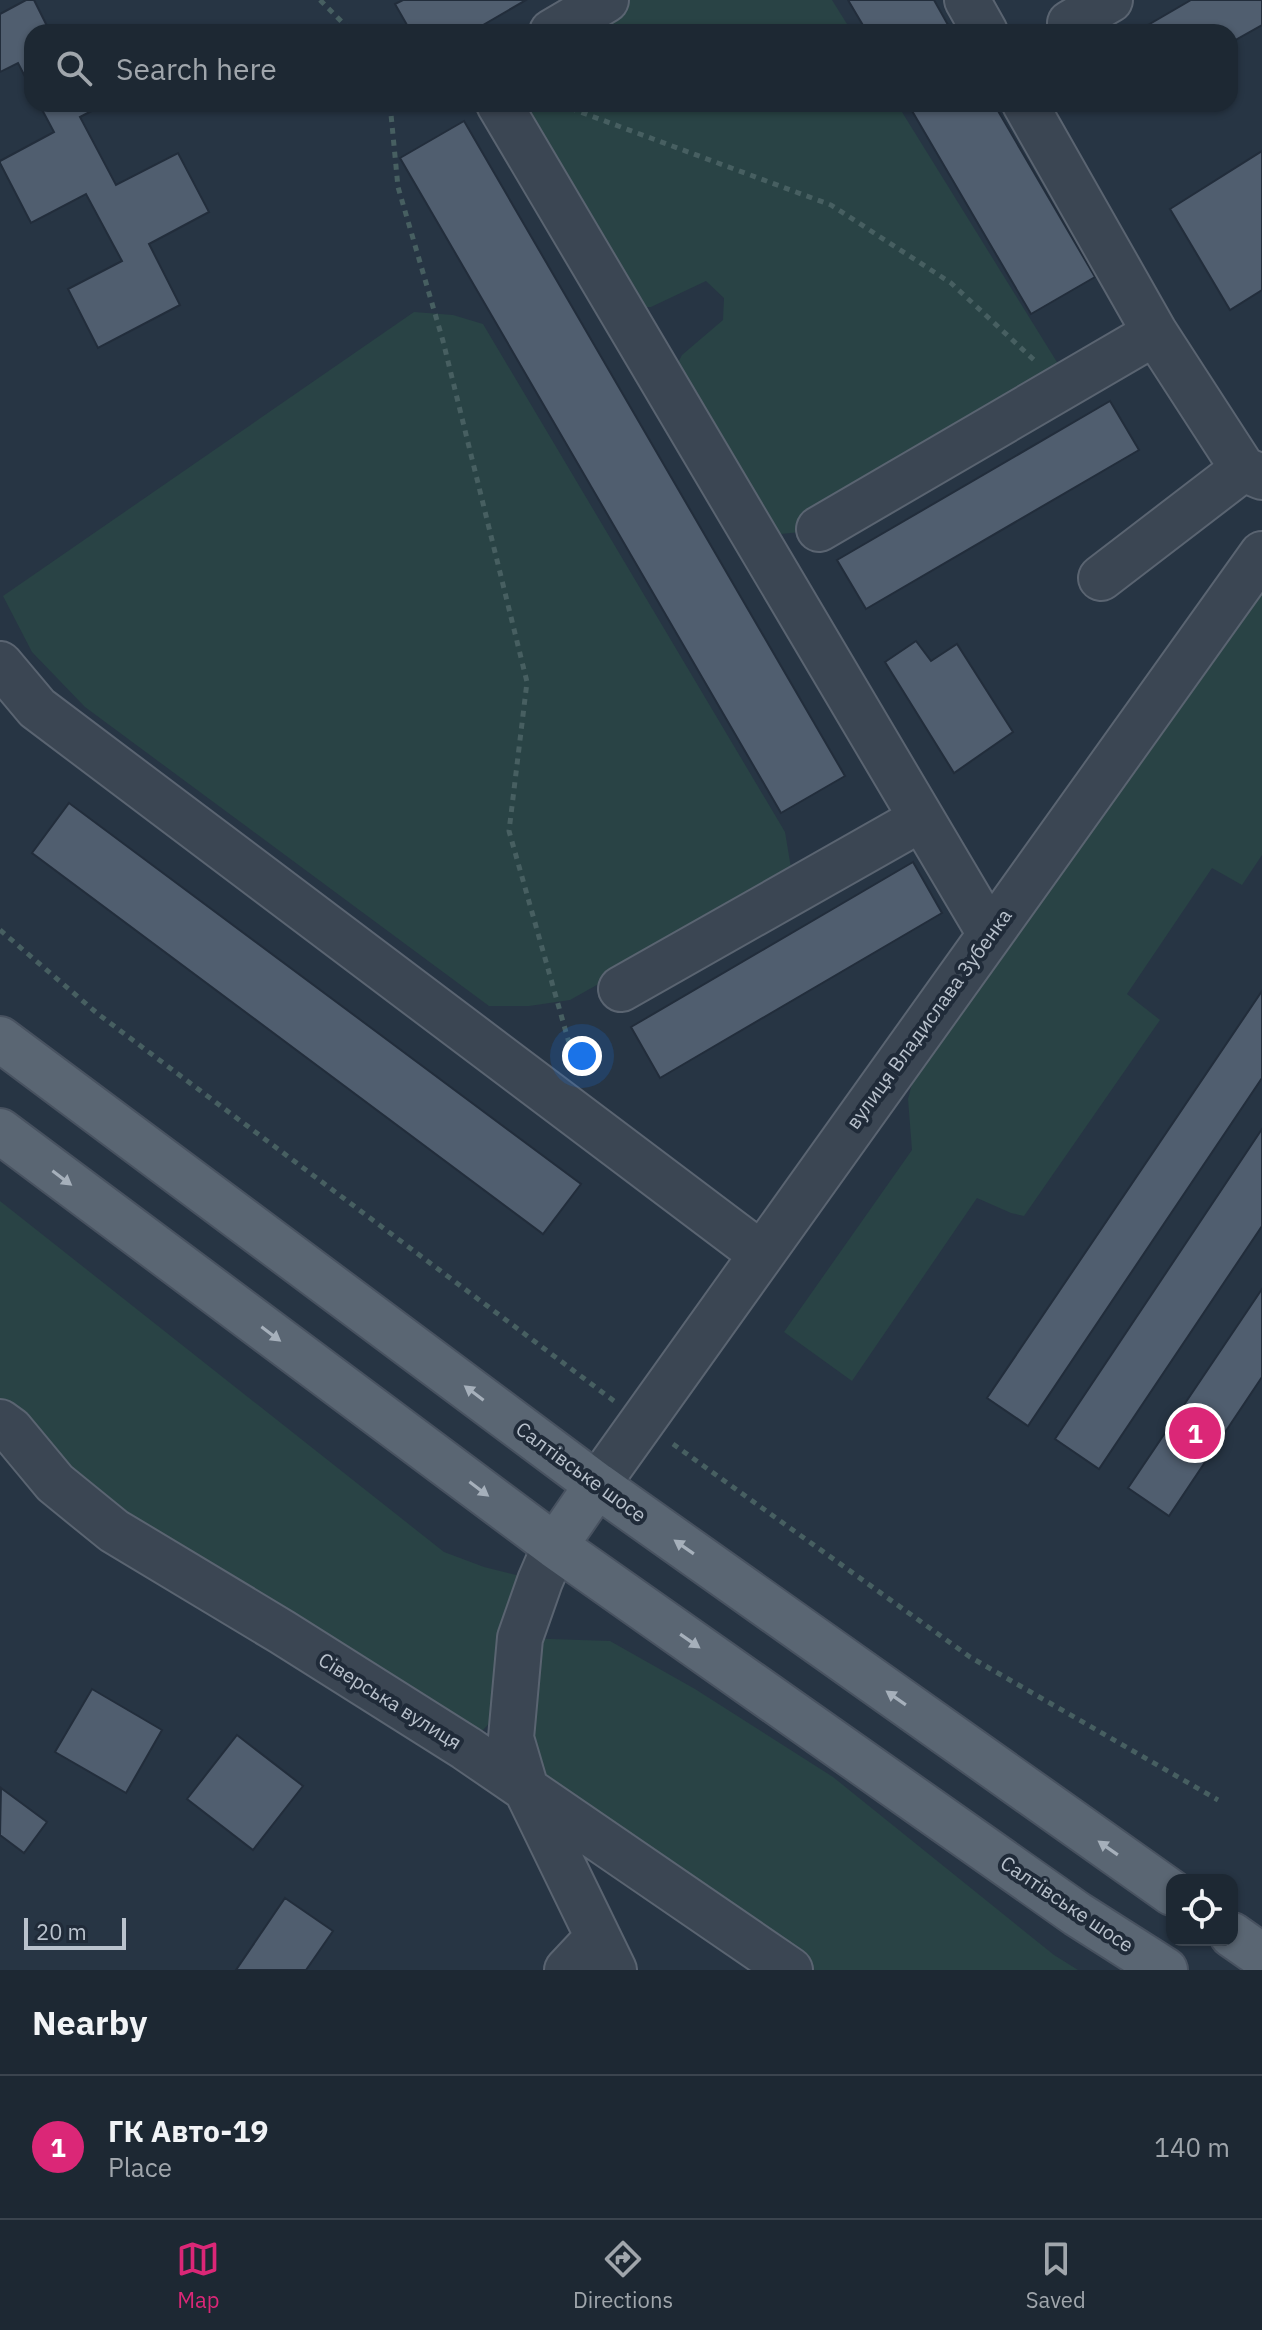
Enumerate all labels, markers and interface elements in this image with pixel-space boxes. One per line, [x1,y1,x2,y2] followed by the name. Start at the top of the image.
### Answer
[24,24,1238,112] search box
[52,46,96,90] icon: search
[116,49,277,88] text: Search here
[839,903,1018,1134] street label: вулиця Владислава Зубенка
[562,1036,602,1076] your location
[52,1170,73,1186] one-way arrow
[261,1325,281,1341] one-way arrow
[464,1386,485,1402] one-way arrow
[1169,1403,1221,1463] pin: 1
[511,1415,652,1528] street label: Салтівське шосе
[469,1481,489,1497] one-way arrow
[674,1540,695,1555] one-way arrow
[680,1633,701,1648] one-way arrow
[313,1646,467,1756] street label: Сіверська вулиця
[886,1691,907,1706] one-way arrow
[1097,1840,1119,1856] one-way arrow
[995,1849,1139,1958] street label: Салтівське шосе
[1166,1874,1238,1946] map controls
[1166,1874,1238,1946] button: locate
[24,1914,126,1950] scale bar
[36,1917,87,1946] text: 20 m
[32,2000,147,2044] text: Nearby
[108,2111,268,2150] text: ГК Авто-19
[50,2130,66,2164] text: 1
[1154,2130,1230,2164] text: 140 m
[108,2150,172,2184] text: Place
[176,2237,220,2314] tab: Map
[573,2237,673,2314] tab: Directions
[1026,2237,1086,2314] tab: Saved

